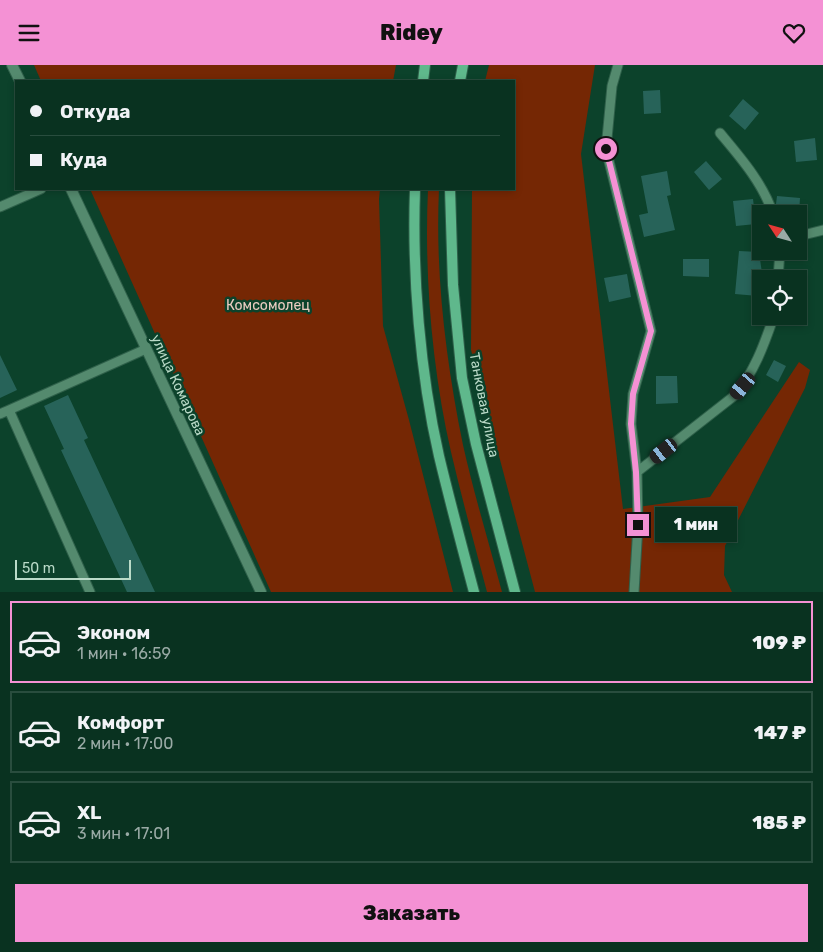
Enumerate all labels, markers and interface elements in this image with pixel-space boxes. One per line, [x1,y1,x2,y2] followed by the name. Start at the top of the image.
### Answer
[15,19,43,47] icon: menu
[380,19,443,46] text: Ridey
[780,19,808,47] icon: heart
[60,100,130,123] text: Откуда
[595,138,617,160] route start
[60,148,107,171] text: Куда
[752,205,808,260] north arrow
[752,205,807,325] map controls
[752,270,807,325] button: locate
[226,297,310,314] park label: Комсомолец
[147,332,209,438] street label: улица Комарова
[465,351,503,459] street label: Танковая улица
[727,370,758,402] car
[647,436,680,466] car
[656,507,738,543] callout: 1 мин
[627,514,649,536] route end
[674,515,718,534] text: 1 мин
[15,557,131,580] scale bar
[22,560,55,577] text: 50 m
[17,620,62,665] icon: car
[77,621,150,644] text: Эконом
[752,631,806,654] text: 109 ₽
[77,644,171,663] text: 1 мин · 16:59
[17,710,62,755] icon: car
[77,711,164,734] text: Комфорт
[754,721,806,744] text: 147 ₽
[77,734,173,753] text: 2 мин · 17:00
[17,800,62,845] icon: car
[77,801,101,824] text: XL
[752,811,806,834] text: 185 ₽
[77,824,170,843] text: 3 мин · 17:01
[15,884,808,942] button: Заказать

